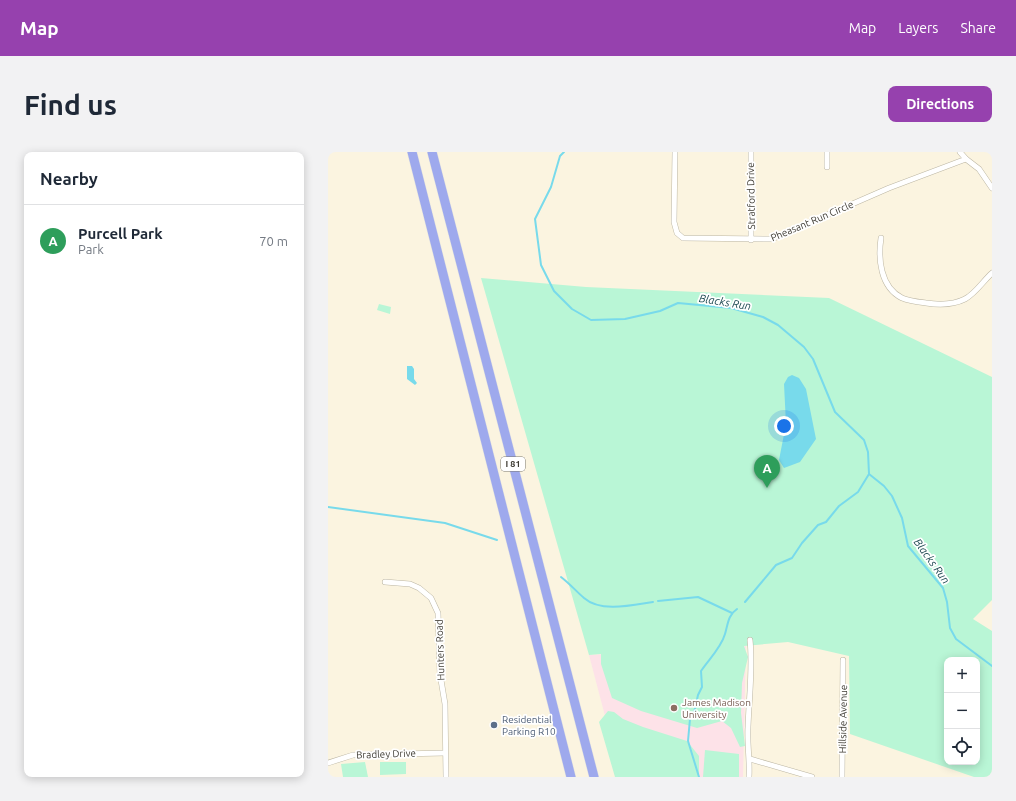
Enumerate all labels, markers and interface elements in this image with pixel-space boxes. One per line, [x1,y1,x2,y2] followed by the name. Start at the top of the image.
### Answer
[20,17,59,39] text: Map
[849,20,876,36] text: Map
[898,20,938,36] text: Layers
[960,20,996,36] text: Share
[888,86,992,122] button: Directions
[24,89,117,120] text: Find us
[745,162,757,230] street label: Stratford Drive
[40,169,98,188] text: Nearby
[769,199,855,243] street label: Pheasant Run Circle
[78,225,163,242] text: Purcell Park
[48,234,58,248] text: A
[259,234,288,248] text: 70 m
[78,242,104,256] text: Park
[698,292,752,312] water label: Blacks Run
[774,416,794,436] your location
[754,455,780,488] pin: A
[501,457,525,471] road number: I 81
[912,536,952,586] water label: Blacks Run
[433,619,447,681] street label: Hunters Road
[944,657,980,765] map controls
[944,657,980,693] button: +
[837,685,849,753] street label: Hillside Avenue
[944,693,980,729] button: −
[682,697,751,720] place label: James Madison University
[669,703,679,713] marker: James Madison University
[502,714,556,737] place label: Residential Parking R10
[489,720,499,730] marker: Residential Parking R10
[944,729,980,765] button: locate
[356,747,416,761] street label: Bradley Drive

